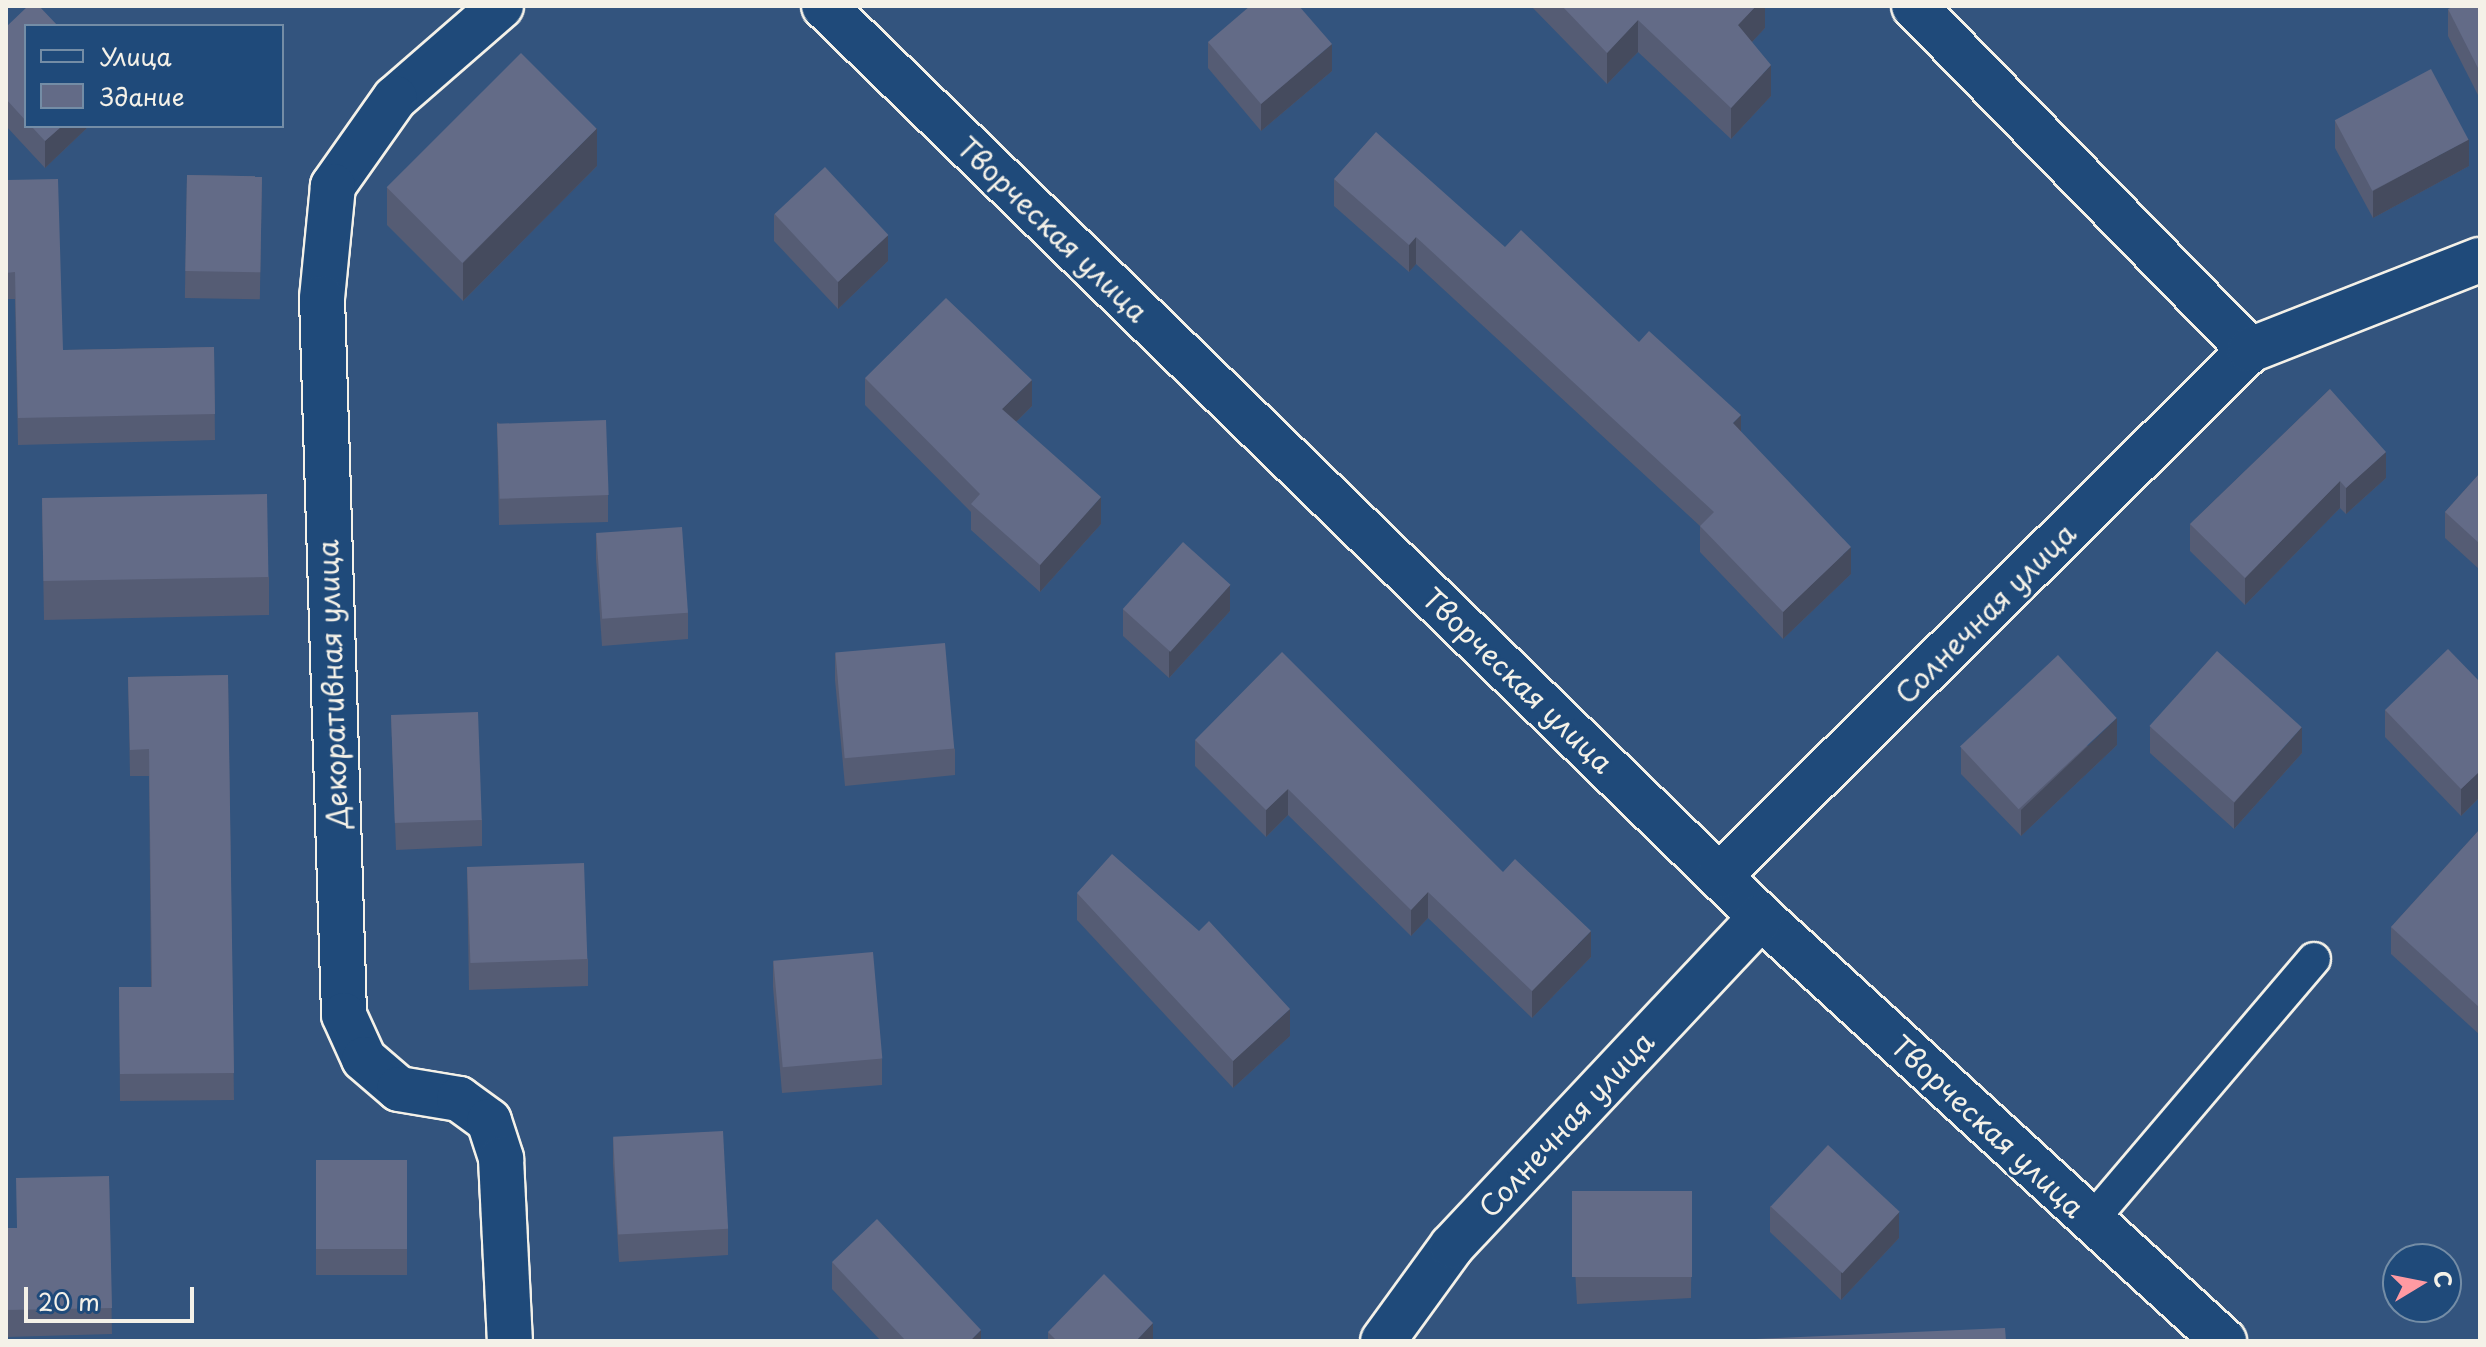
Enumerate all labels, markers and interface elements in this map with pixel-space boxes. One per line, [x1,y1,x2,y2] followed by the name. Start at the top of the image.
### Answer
[24,24,284,128] legend
[100,38,172,74] text: Улица
[100,78,185,114] text: Здание
[950,129,1156,329] street label: Творческая улица
[1887,515,2083,711] street label: Солнечная улица
[310,538,354,830] street label: Декоративная улица
[1415,580,1621,780] street label: Творческая улица
[1471,1024,1661,1224] street label: Солнечная улица
[1884,1027,2092,1225] street label: Творческая улица
[2382,1243,2462,1323] north arrow
[2426,1268,2462,1290] text: С
[28,1271,198,1321] scale bar
[38,1283,100,1319] text: 20 m

